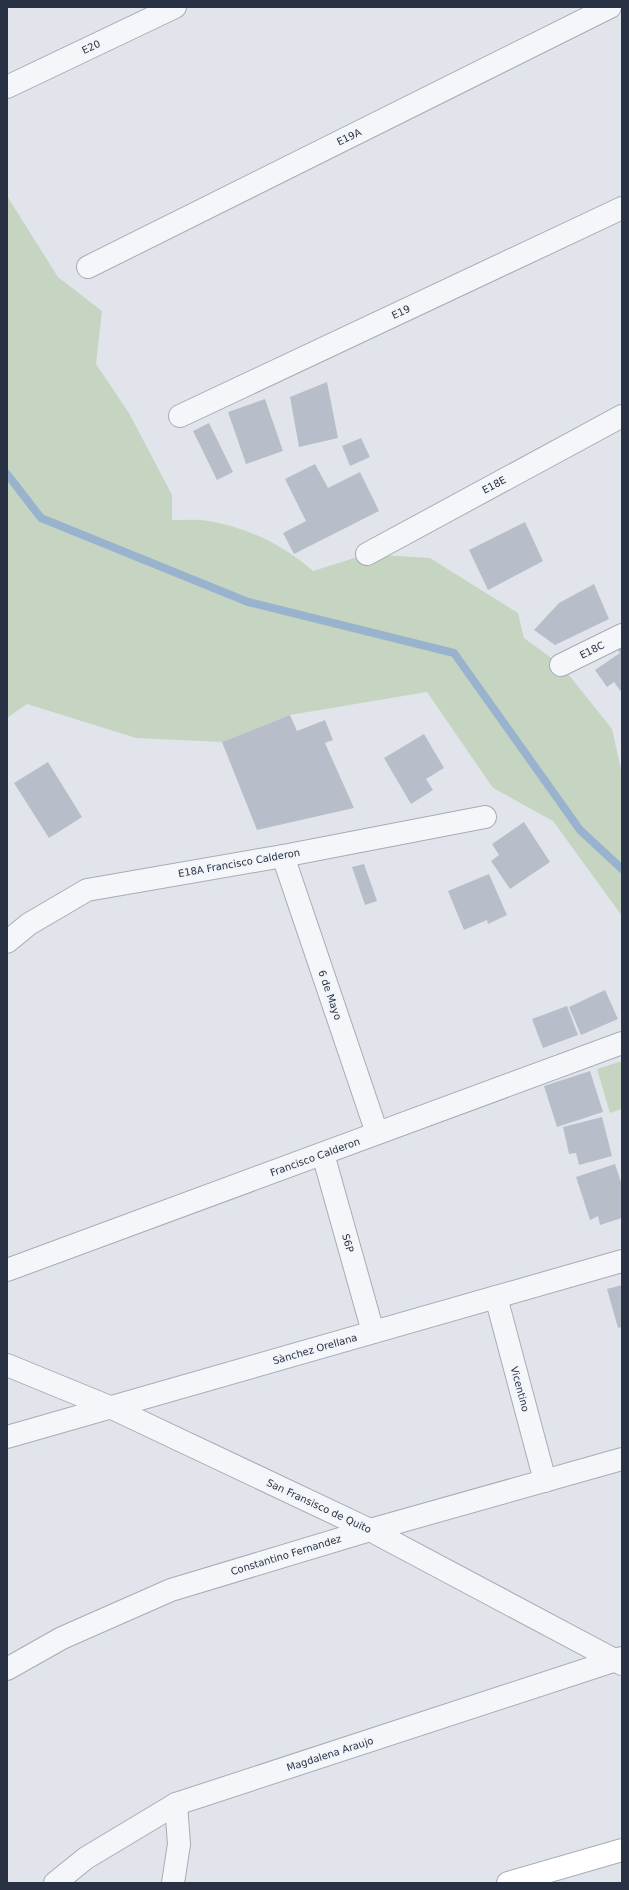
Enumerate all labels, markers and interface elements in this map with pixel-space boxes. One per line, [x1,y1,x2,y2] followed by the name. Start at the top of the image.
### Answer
[80,38,102,56] street label: E20
[335,126,363,148] street label: E19A
[390,303,412,321] street label: E19
[480,474,508,496] street label: E18E
[578,639,606,661] street label: E18C
[177,847,301,879] street label: E18A Francisco Calderon
[316,969,344,1021] street label: 6 de Mayo
[269,1136,361,1178] street label: Francisco Calderon
[340,1232,356,1254] street label: S6P
[272,1332,358,1366] street label: Sànchez Orellana
[509,1365,531,1413] street label: Vicentino
[265,1477,373,1535] street label: San Fransisco de Quito
[229,1533,343,1577] street label: Constantino Fernandez
[285,1735,375,1773] street label: Magdalena Araujo

